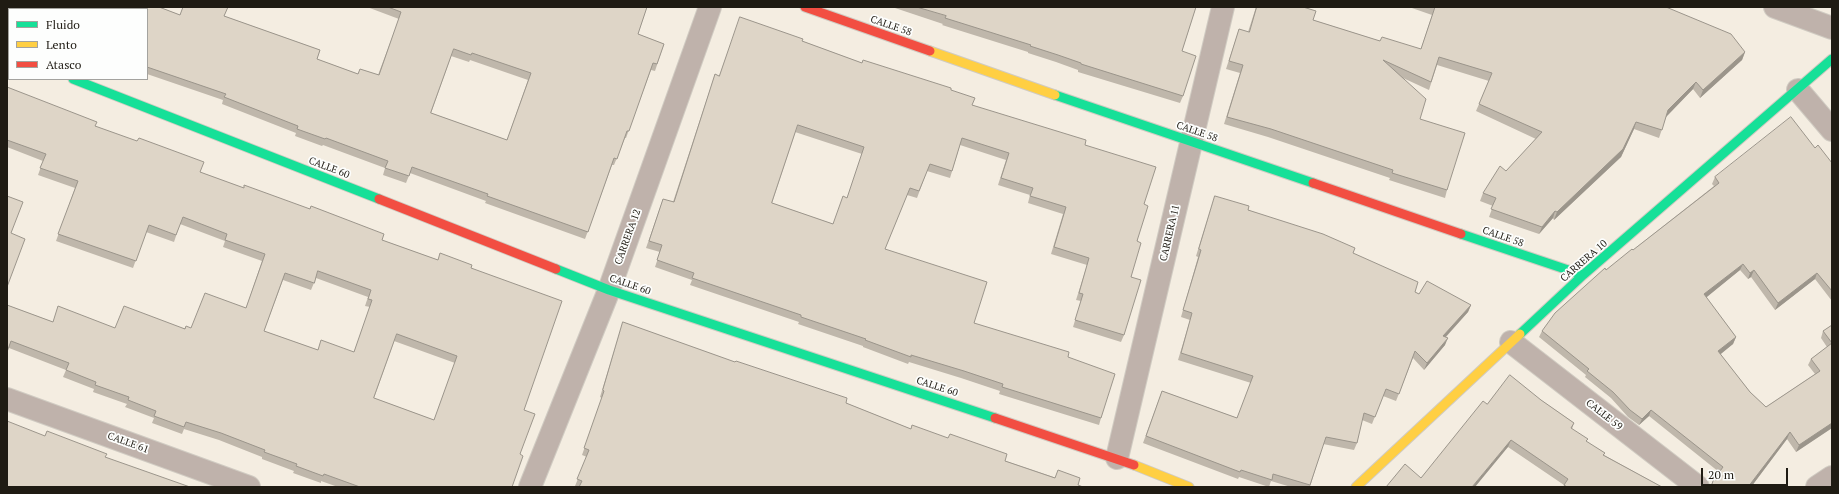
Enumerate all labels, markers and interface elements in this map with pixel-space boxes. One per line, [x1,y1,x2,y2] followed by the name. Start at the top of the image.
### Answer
[8,8,148,80] legend
[869,13,913,39] street label: CALLE 58
[46,17,80,32] text: Fluido
[46,37,77,52] text: Lento
[46,57,81,72] text: Atasco
[1175,119,1219,145] street label: CALLE 58
[307,155,351,181] street label: CALLE 60
[1158,203,1182,263] street label: CARRERA 11
[612,208,644,266] street label: CARRERA 12
[1481,224,1525,250] street label: CALLE 58
[1558,237,1610,285] street label: CARRERA 10
[608,272,652,298] street label: CALLE 60
[915,375,959,399] street label: CALLE 60
[1583,397,1625,433] street label: CALLE 59
[106,430,150,456] street label: CALLE 61
[1703,460,1790,486] scale bar
[1708,467,1734,482] text: 20 m

